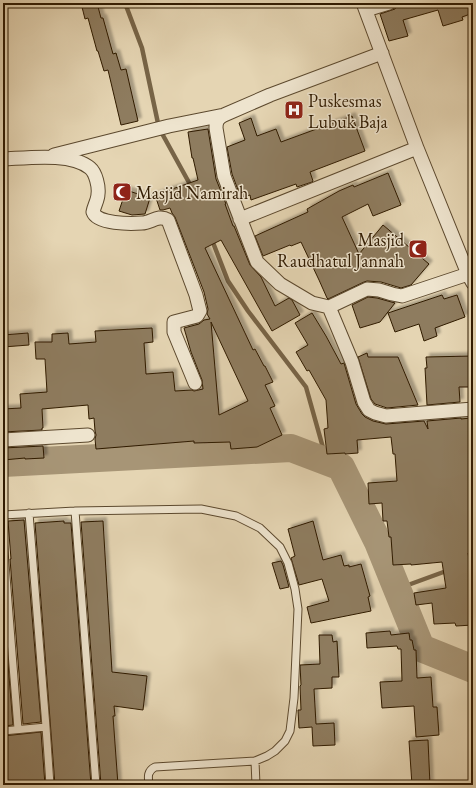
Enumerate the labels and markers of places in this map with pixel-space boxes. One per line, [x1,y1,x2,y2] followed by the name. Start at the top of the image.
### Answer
[308,89,388,133] place label: Puskesmas Lubuk Baja
[283,99,305,121] hospital icon: Puskesmas Lubuk Baja
[111,181,133,203] mosque icon: Masjid Namirah
[136,181,248,204] place label: Masjid Namirah
[277,228,405,272] place label: Masjid Raudhatul Jannah
[407,238,429,260] mosque icon: Masjid Raudhatul Jannah

